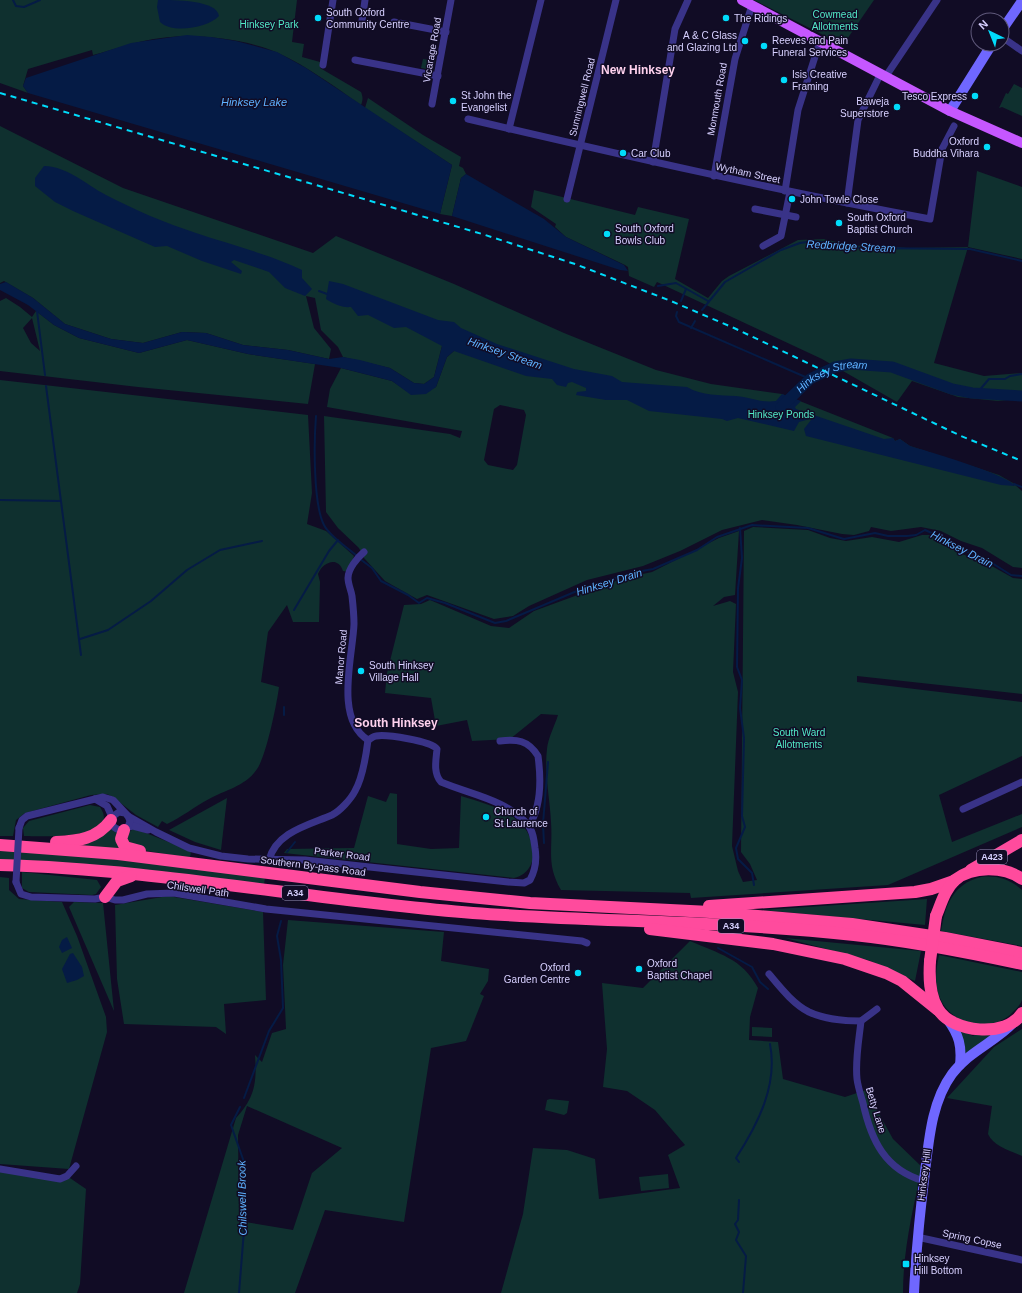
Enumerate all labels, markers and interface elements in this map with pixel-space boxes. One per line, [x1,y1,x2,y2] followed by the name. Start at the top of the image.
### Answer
[326,7,410,30] place label: South Oxford Community Centre
[812,9,858,32] park label: Cowmead Allotments
[970,12,1010,52] north arrow
[313,13,323,23] marker: South Oxford Community Centre
[721,13,731,23] marker: The Ridings
[734,13,787,24] place label: The Ridings
[421,17,443,83] street label: Vicarage Road
[976,18,990,32] text: N
[240,19,299,30] park label: Hinksey Park
[667,30,737,53] place label: A & C Glass and Glazing Ltd
[772,35,848,58] place label: Reeves and Pain Funeral Services
[740,36,750,46] marker: A & C Glass and Glazing Ltd
[759,41,769,51] marker: Reeves and Pain Funeral Services
[567,57,597,137] street label: Sunningwell Road
[705,62,729,136] street label: Monmouth Road
[601,63,675,77] district label: New Hinksey
[792,69,847,92] place label: Isis Creative Framing
[779,75,789,85] marker: Isis Creative Framing
[461,90,512,113] place label: St John the Evangelist
[902,91,967,102] place label: Tesco Express
[970,91,980,101] marker: Tesco Express
[221,96,287,108] water label: Hinksey Lake
[448,96,458,106] marker: St John the Evangelist
[840,96,889,119] place label: Baweja Superstore
[892,102,902,112] marker: Baweja Superstore
[913,136,979,159] place label: Oxford Buddha Vihara
[982,142,992,152] marker: Oxford Buddha Vihara
[618,148,628,158] marker: Car Club
[631,148,671,159] place label: Car Club
[715,161,782,185] street label: Wytham Street
[787,194,797,204] marker: John Towle Close
[800,194,879,205] place label: John Towle Close
[847,212,913,235] place label: South Oxford Baptist Church
[834,218,844,228] marker: South Oxford Baptist Church
[615,223,674,246] place label: South Oxford Bowls Club
[602,229,612,239] marker: South Oxford Bowls Club
[806,238,896,254] water label: Redbridge Stream
[466,335,544,371] water label: Hinksey Stream
[793,358,868,395] water label: Hinksey Stream
[748,409,814,420] park label: Hinksey Ponds
[929,528,995,570] water label: Hinksey Drain
[575,566,643,598] water label: Hinksey Drain
[333,629,349,685] street label: Manor Road
[369,660,433,683] place label: South Hinksey Village Hall
[356,666,366,676] marker: South Hinksey Village Hall
[354,716,438,730] district label: South Hinksey
[773,727,825,750] park label: South Ward Allotments
[494,806,548,829] place label: Church of St Laurence
[481,812,491,822] marker: Church of St Laurence
[313,845,371,863] street label: Parker Road
[977,850,1007,864] road number: A423
[260,854,366,878] street label: Southern By-pass Road
[166,879,230,899] street label: Chilswell Path
[282,886,308,900] road number: A34
[718,919,744,933] road number: A34
[647,958,712,981] place label: Oxford Baptist Chapel
[504,962,570,985] place label: Oxford Garden Centre
[634,964,644,974] marker: Oxford Baptist Chapel
[573,968,583,978] marker: Oxford Garden Centre
[864,1086,888,1135] street label: Betty Lane
[915,1148,933,1202] street label: Hinksey Hill
[235,1160,249,1236] water label: Chilswell Brook
[941,1227,1003,1251] street label: Spring Copse
[914,1253,962,1276] place label: Hinksey Hill Bottom
[901,1259,911,1269] marker: Hinksey Hill Bottom

